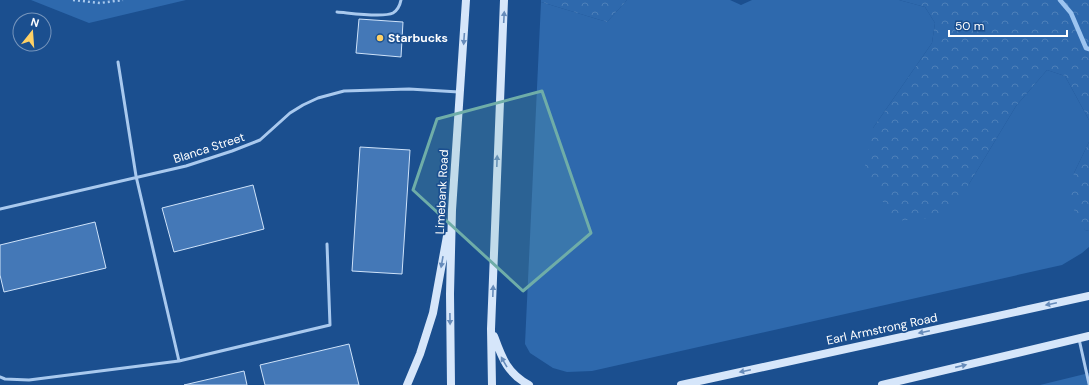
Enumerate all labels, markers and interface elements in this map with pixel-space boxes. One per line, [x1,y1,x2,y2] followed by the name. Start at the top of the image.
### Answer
[500,11,507,23] one-way arrow
[12,12,52,52] north arrow
[949,12,1067,38] scale bar
[29,15,41,30] text: N
[955,18,984,34] text: 50 m
[388,30,448,46] place label: Starbucks
[375,33,385,43] marker: Starbucks
[460,33,467,45] one-way arrow
[171,129,247,167] street label: Blanca Street
[432,149,452,235] street label: Limebank Road
[494,154,500,167] one-way arrow
[439,256,445,268] one-way arrow
[489,285,496,297] one-way arrow
[1045,301,1057,307] one-way arrow
[825,309,939,349] street label: Earl Armstrong Road
[447,313,453,326] one-way arrow
[918,329,930,335] one-way arrow
[501,356,508,368] one-way arrow
[955,363,968,369] one-way arrow
[739,369,751,375] one-way arrow

